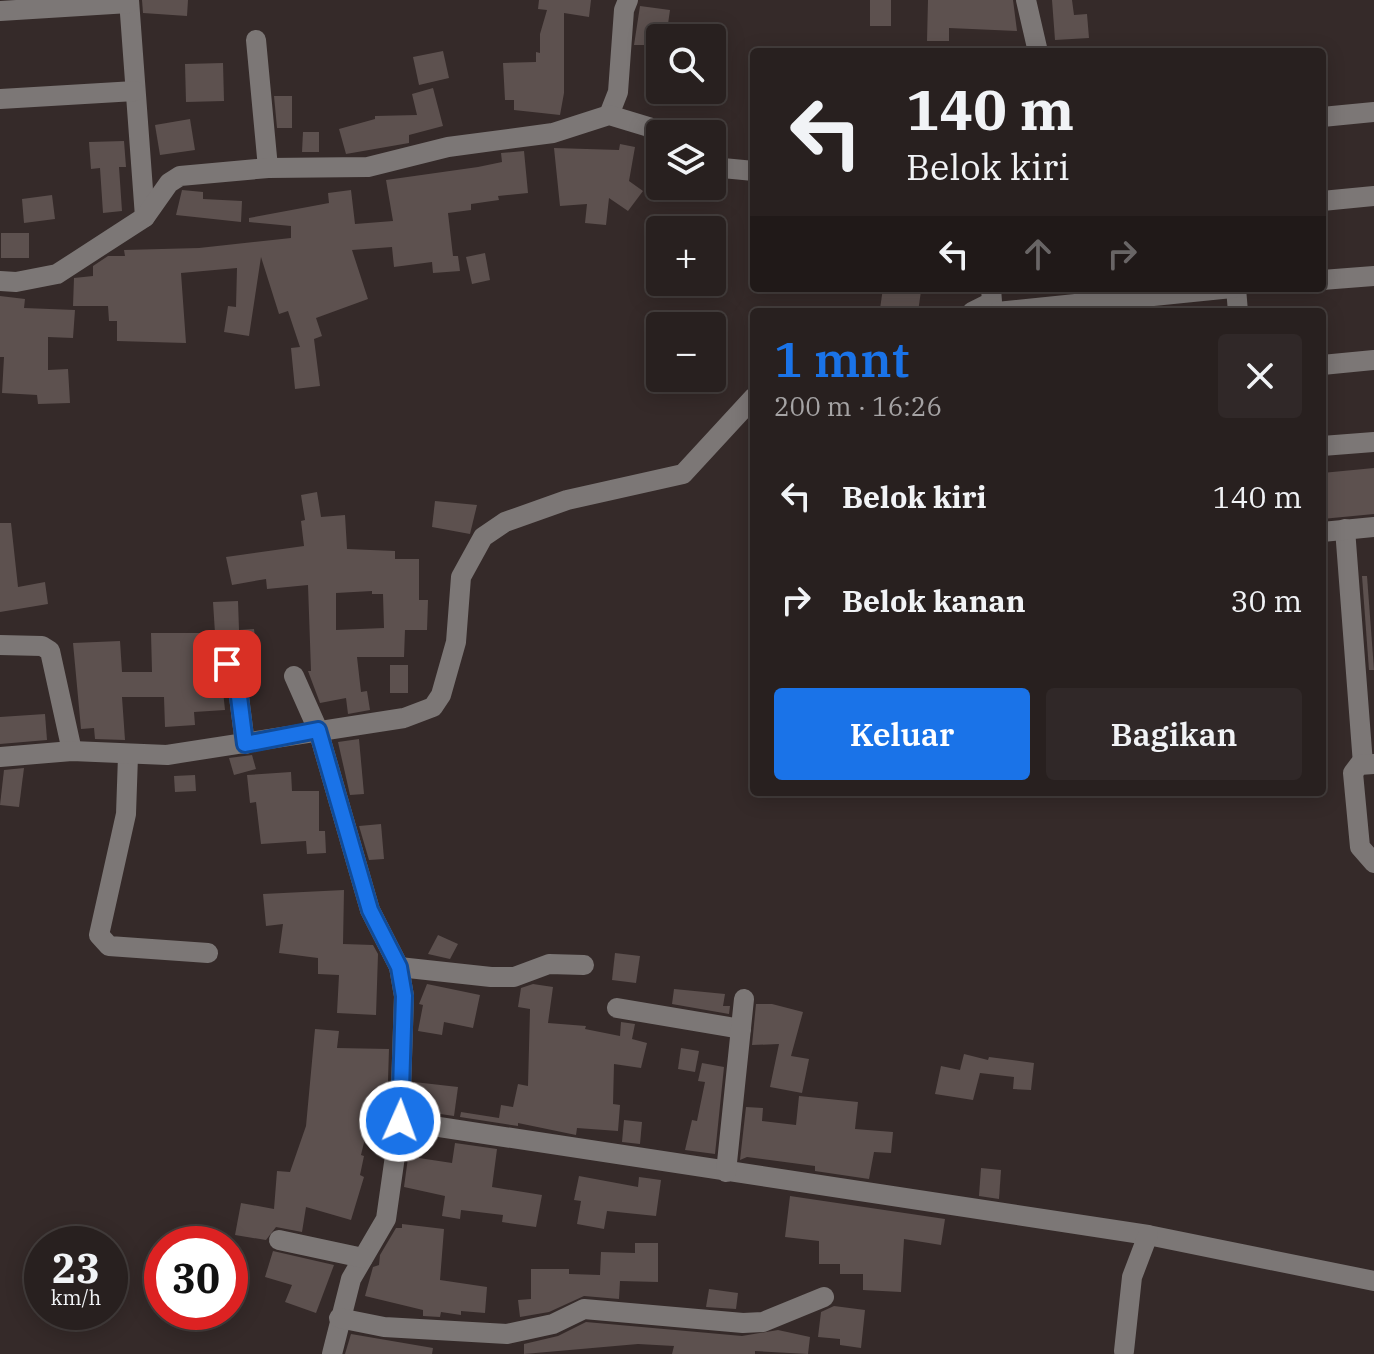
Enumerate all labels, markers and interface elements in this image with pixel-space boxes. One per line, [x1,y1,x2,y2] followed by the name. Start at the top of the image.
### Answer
[646,24,726,392] map controls
[646,24,726,104] button: search
[906,73,1074,145] text: 140 m
[774,80,878,184] icon: left
[646,120,726,200] button: layers
[906,143,1070,190] text: Belok kiri
[646,216,726,296] button: +
[932,232,976,276] icon: left
[1016,232,1060,276] icon: ahead
[1100,232,1144,276] icon: right
[646,312,726,392] button: −
[774,328,909,390] text: 1 mnt
[1218,334,1302,418] button: close
[774,389,942,423] text: 200 m · 16:26
[774,474,818,518] icon: left
[842,477,987,516] text: Belok kiri
[1212,477,1302,516] text: 140 m
[774,578,818,622] icon: right
[842,581,1026,620] text: Belok kanan
[1230,581,1302,620] text: 30 m
[193,630,261,698] pin
[205,642,249,686] icon: arrive
[774,688,1030,780] button: Keluar
[1046,688,1302,780] button: Bagikan
[358,1079,442,1163] position arrow
[144,1226,248,1330] speed limit sign: 30
[52,1242,100,1294] text: 23
[51,1284,101,1311] text: km/h

